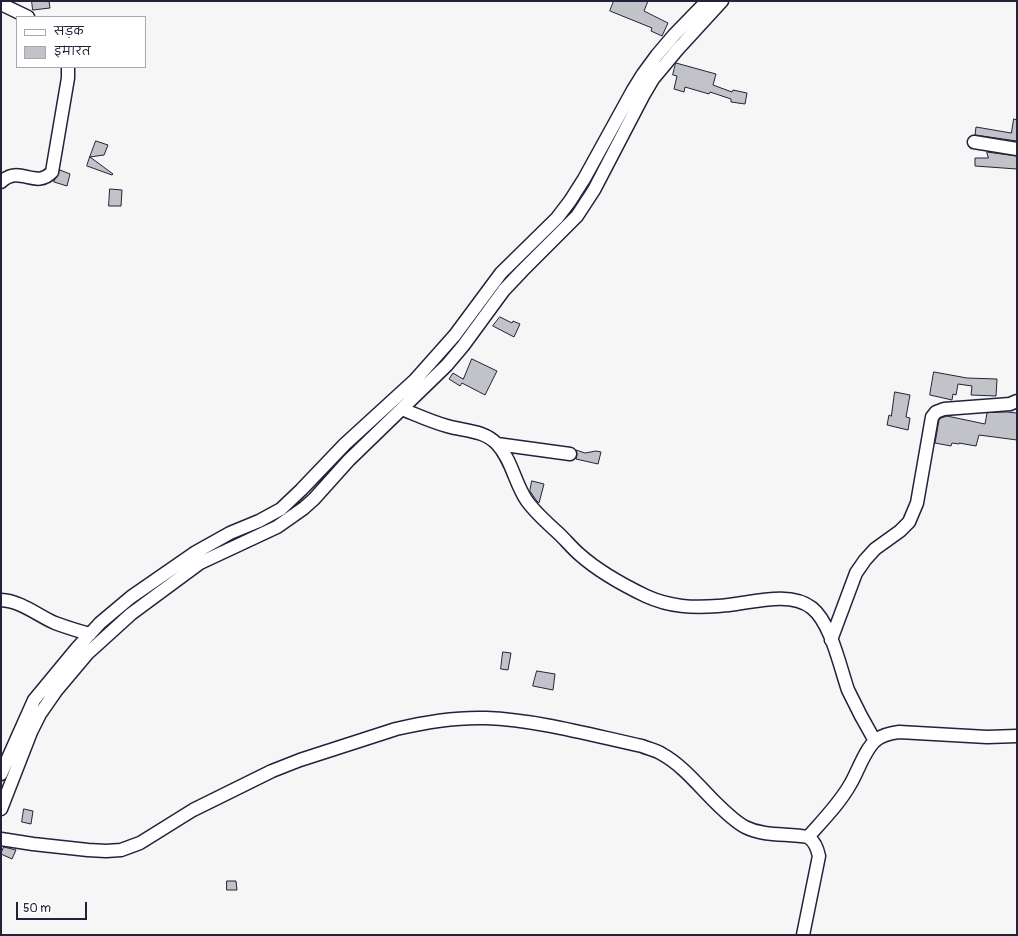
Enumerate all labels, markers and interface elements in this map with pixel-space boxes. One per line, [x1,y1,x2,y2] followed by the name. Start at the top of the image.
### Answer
[16,16,146,68] legend
[54,24,84,39] text: सड़क
[54,44,91,59] text: इमारत
[18,894,89,920] scale bar
[23,901,51,916] text: 50 m

